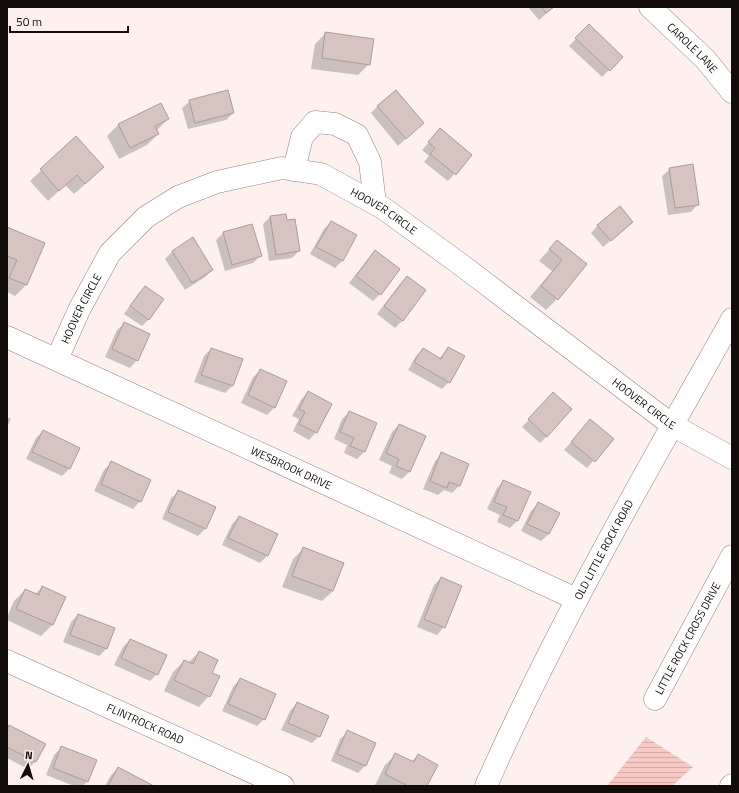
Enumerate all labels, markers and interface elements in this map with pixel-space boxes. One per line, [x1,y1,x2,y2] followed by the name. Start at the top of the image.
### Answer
[10,8,128,34] scale bar
[16,12,42,31] text: 50 m
[663,19,721,77] street label: CAROLE LANE
[348,184,420,238] street label: HOOVER CIRCLE
[57,271,105,346] street label: HOOVER CIRCLE
[609,374,679,433] street label: HOOVER CIRCLE
[248,442,334,494] street label: WESBROOK DRIVE
[570,497,637,603] street label: OLD LITTLE ROCK ROAD
[651,579,725,697] street label: LITTLE ROCK CROSS DRIVE
[104,699,187,748] street label: FLINTROCK ROAD
[8,745,48,785] north arrow
[24,747,33,763] text: N

